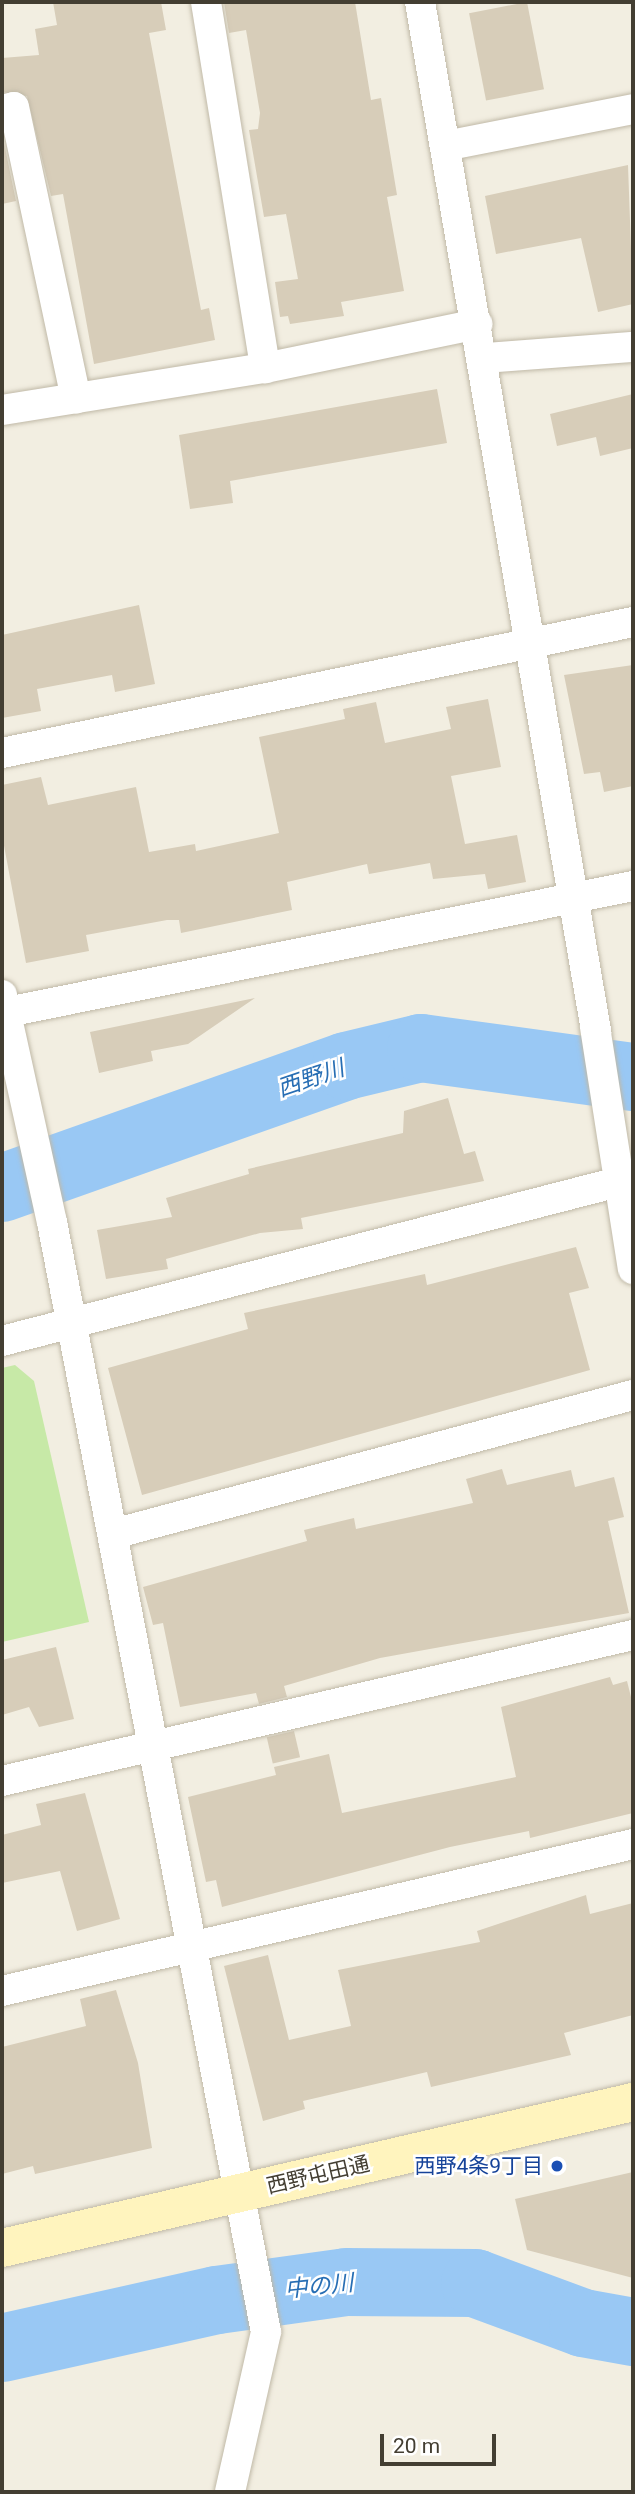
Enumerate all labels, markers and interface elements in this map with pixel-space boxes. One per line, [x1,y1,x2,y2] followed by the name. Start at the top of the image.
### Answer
[274,1055,348,1103] water label: 西野川
[264,2151,372,2199] street label: 西野屯田通
[414,2153,543,2179] place label: 西野4条9丁目
[549,2158,565,2174] marker: 西野4条9丁目
[283,2270,355,2304] water label: 中の川
[383,2420,498,2464] scale bar
[393,2434,440,2458] text: 20 m

